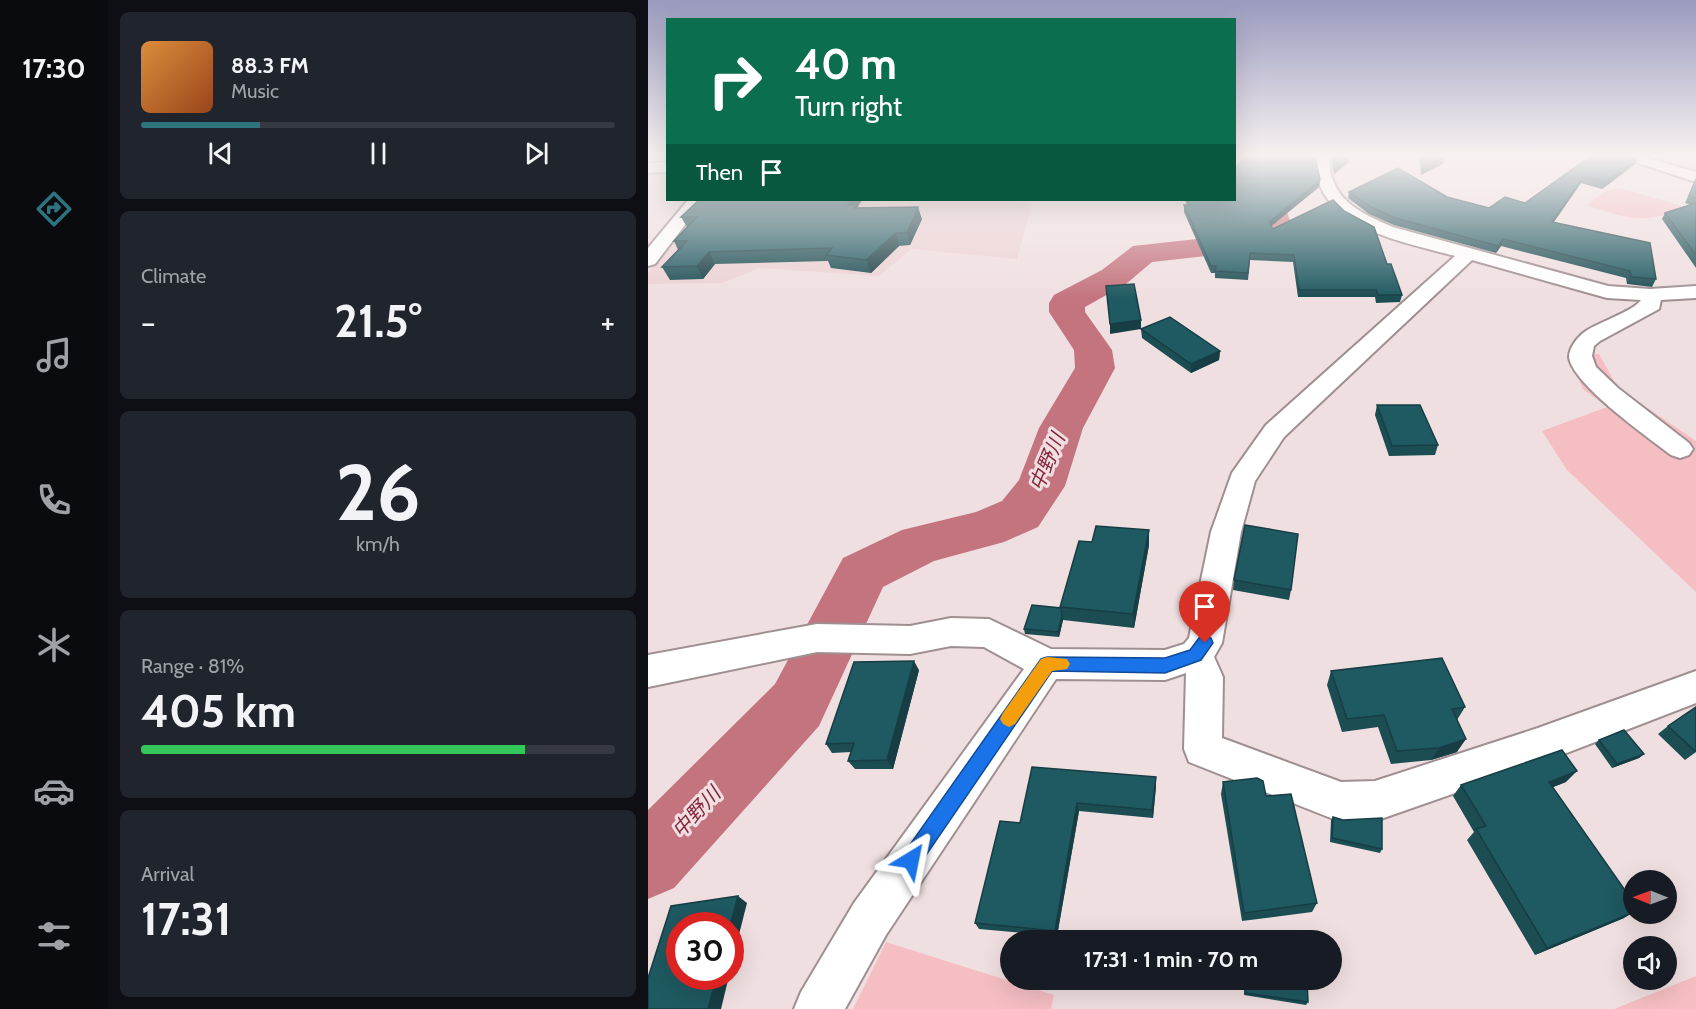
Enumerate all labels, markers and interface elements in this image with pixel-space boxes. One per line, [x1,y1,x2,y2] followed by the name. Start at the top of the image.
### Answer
[795,38,897,90] text: 40 m
[696,42,774,120] icon: right
[22,52,86,85] text: 17:30
[231,52,309,79] text: 88.3 FM
[231,79,279,103] text: Music
[795,90,902,123] text: Turn right
[204,137,237,170] icon: previous
[362,137,395,170] icon: pause
[520,137,553,170] icon: next
[755,156,788,189] icon: arrive
[696,159,743,186] text: Then
[33,188,75,230] icon: directions
[141,264,206,288] text: Climate
[334,294,422,348] text: 21.5°
[141,302,156,342] text: −
[600,302,615,342] text: +
[33,334,75,376] icon: music
[1024,428,1071,494] water label: 中野川
[335,445,421,540] text: 26
[33,479,75,521] icon: phone
[356,532,400,556] text: km/h
[1179,581,1230,643] pin
[1188,590,1221,623] icon: arrive
[33,624,75,666] icon: climate
[141,654,244,678] text: Range · 81%
[141,684,296,738] text: 405 km
[33,770,75,812] icon: car
[667,780,727,842] water label: 中野川
[879,828,943,892] position arrow
[141,862,194,886] text: Arrival
[1623,870,1677,924] north arrow
[1623,870,1677,990] map controls
[141,892,231,946] text: 17:31
[666,912,744,990] speed limit sign: 30
[33,915,75,957] icon: filters
[1623,936,1677,990] button: sound
[1084,946,1258,973] text: 17:31 · 1 min · 70 m

